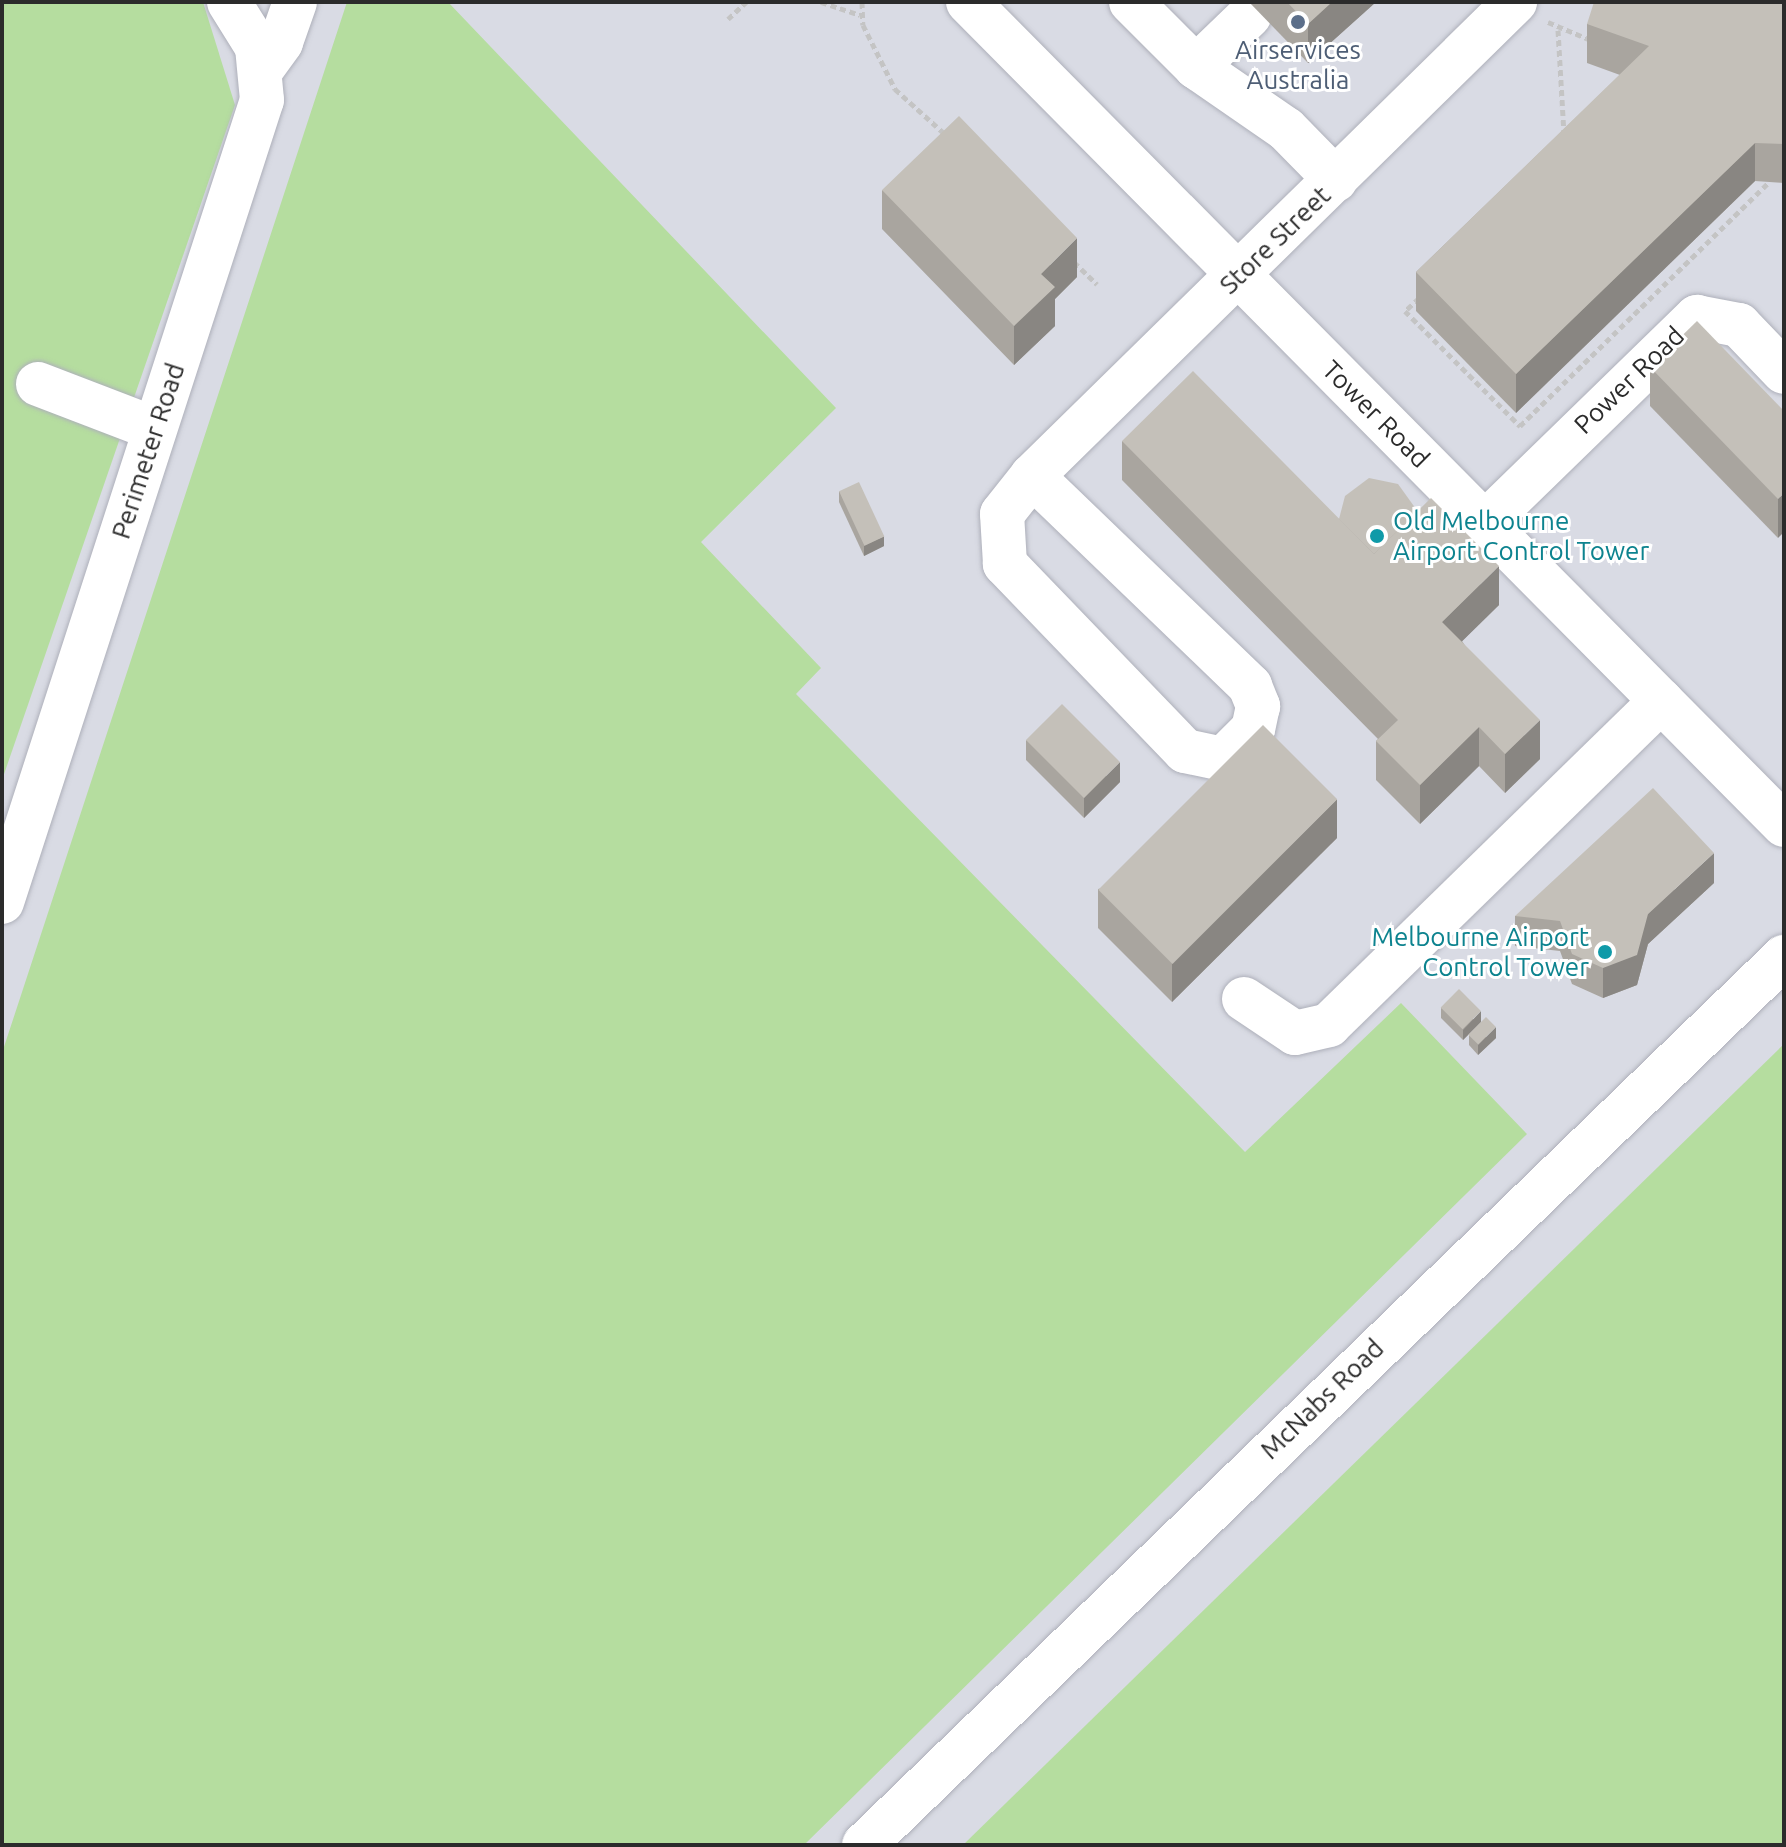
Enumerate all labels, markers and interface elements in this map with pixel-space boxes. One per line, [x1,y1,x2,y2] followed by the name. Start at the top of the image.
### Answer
[1289,13,1307,31] marker: Airservices Australia
[1235,34,1361,96] place label: Airservices Australia
[1213,180,1337,300] street label: Store Street
[1568,320,1690,440] street label: Power Road
[1316,354,1436,474] street label: Tower Road
[105,359,191,543] street label: Perimeter Road
[1393,505,1649,566] place label: Old Melbourne Airport Control Tower
[1368,527,1386,545] marker: Old Melbourne Airport Control Tower
[1371,921,1589,982] place label: Melbourne Airport Control Tower
[1596,943,1614,961] marker: Melbourne Airport Control Tower
[1254,1333,1390,1465] street label: McNabs Road

